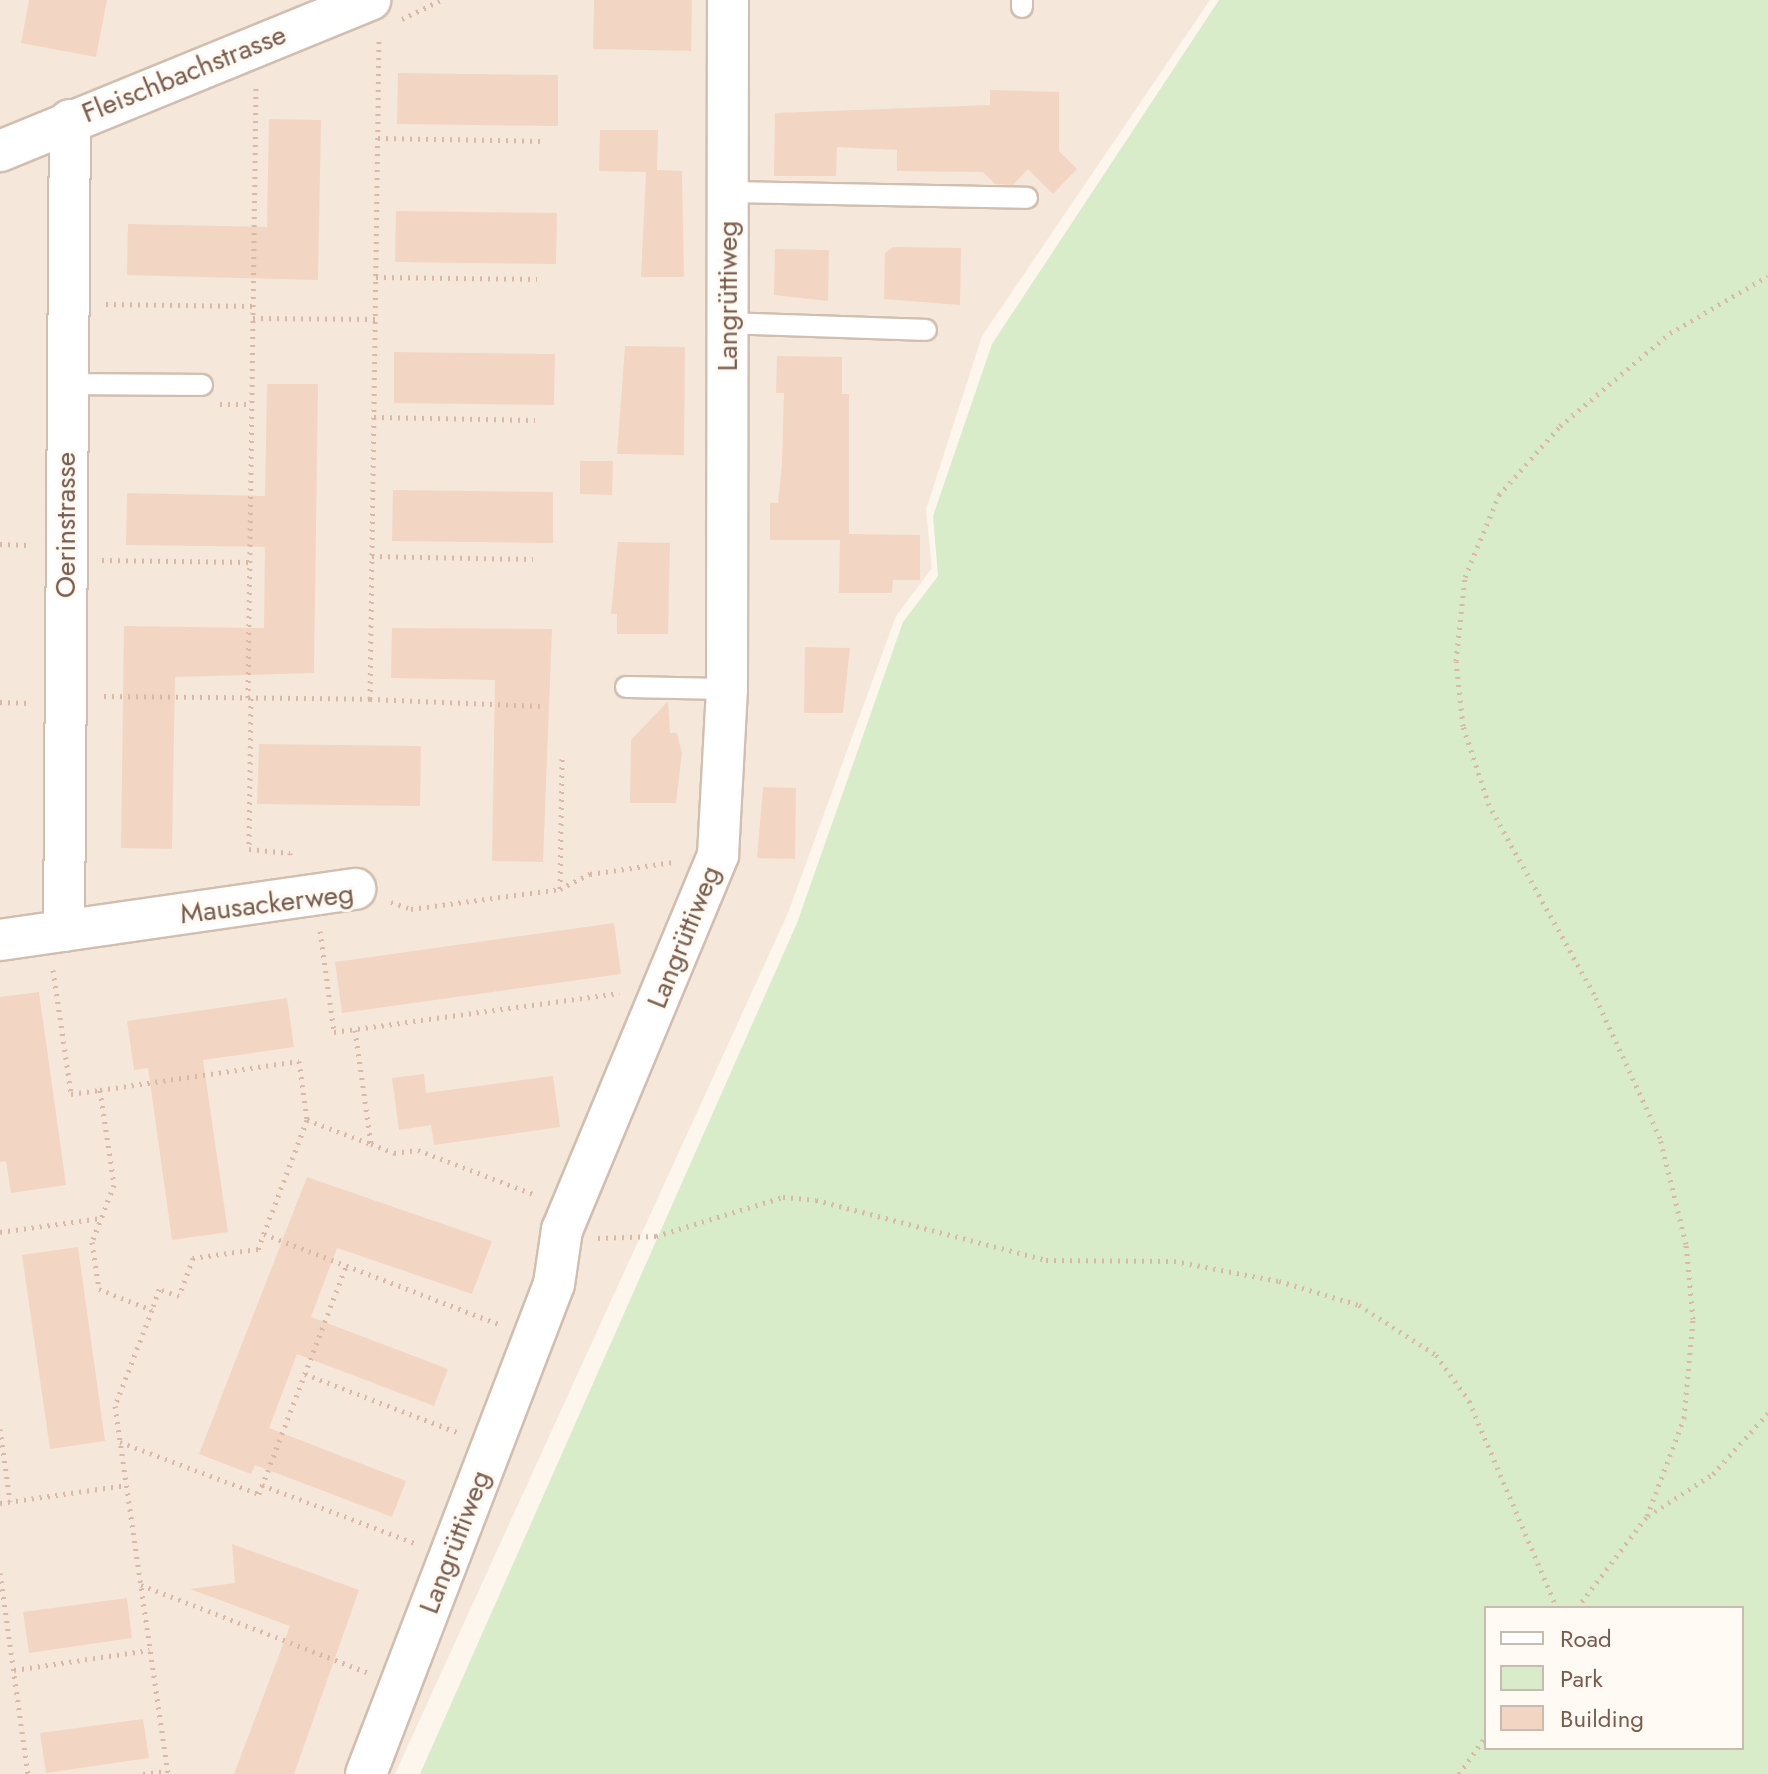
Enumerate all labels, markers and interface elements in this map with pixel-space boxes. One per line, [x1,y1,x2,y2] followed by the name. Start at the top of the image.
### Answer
[77,18,291,130] street label: Fleischbachstrasse
[711,221,745,371] street label: Langrüttiweg
[49,452,83,598] street label: Oerinstrasse
[640,861,728,1013] street label: Langrüttiweg
[178,877,356,931] street label: Mausackerweg
[412,1466,498,1618] street label: Langrüttiweg
[1484,1606,1744,1750] legend
[1560,1621,1612,1656] text: Road
[1560,1661,1603,1696] text: Park
[1560,1701,1644,1736] text: Building

